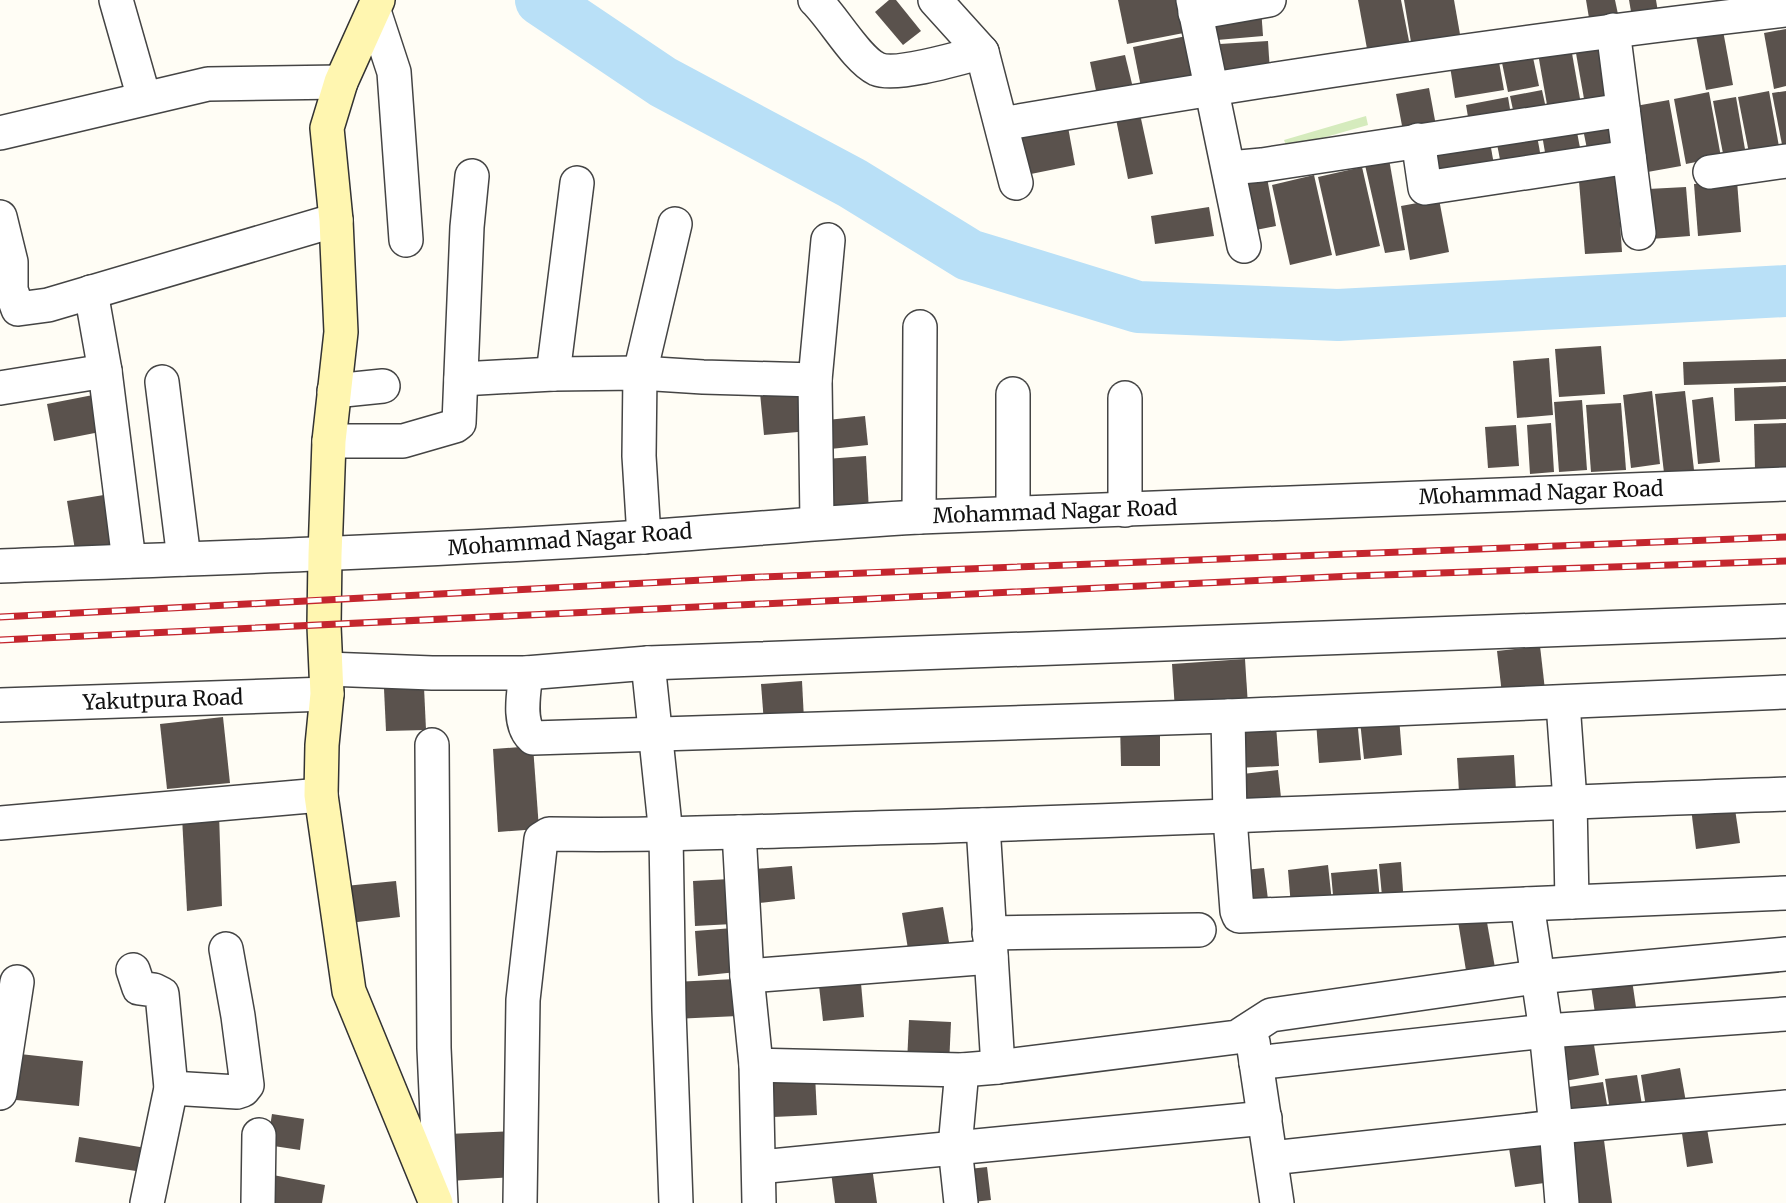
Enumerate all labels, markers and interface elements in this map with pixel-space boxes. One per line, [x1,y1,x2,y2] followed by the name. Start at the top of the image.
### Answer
[1418,475,1664,510] street label: Mohammad Nagar Road
[932,494,1178,529] street label: Mohammad Nagar Road
[447,517,693,562] street label: Mohammad Nagar Road
[81,683,244,716] street label: Yakutpura Road

